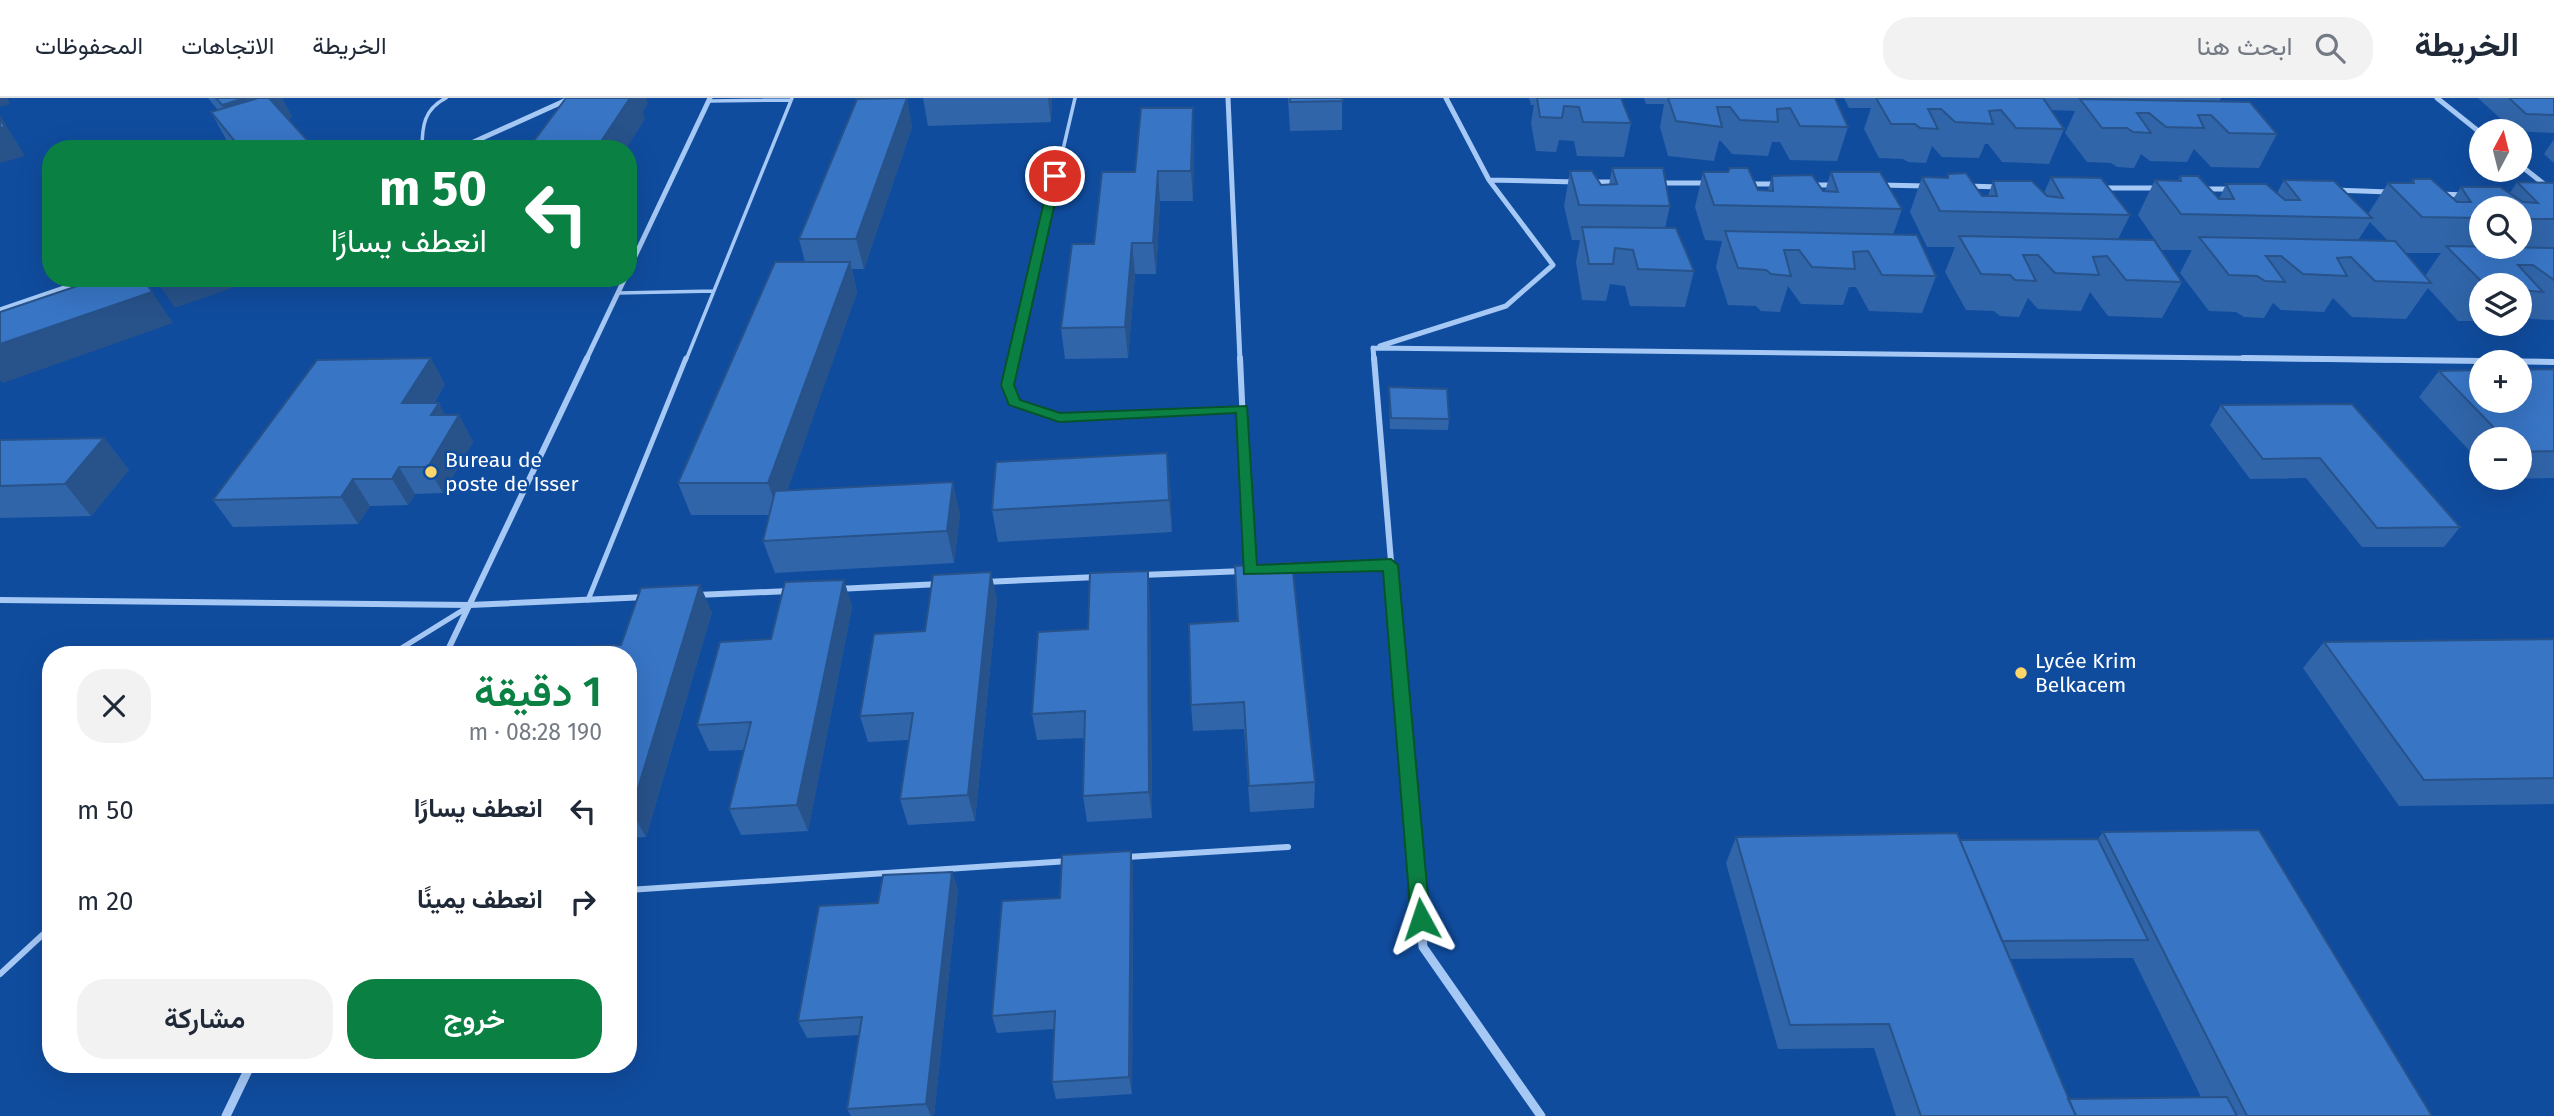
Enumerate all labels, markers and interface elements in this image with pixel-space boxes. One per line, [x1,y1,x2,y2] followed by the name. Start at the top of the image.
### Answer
[1883,17,2373,80] search box
[2415,25,2519,65] text: الخريطة
[2311,29,2349,67] icon: search
[2196,31,2293,62] text: ابحث هنا
[35,32,143,60] text: المحفوظات
[181,32,274,60] text: الاتجاهات
[312,32,387,60] text: الخريطة
[2469,119,2532,182] north arrow
[2469,119,2532,490] map controls
[1025,146,1085,206] pin
[1036,157,1074,195] icon: arrive
[379,159,487,218] text: 50 m
[511,168,602,259] icon: left
[2469,196,2532,259] button: search
[331,222,487,260] text: انعطف يسارًا
[2469,273,2532,336] button: layers
[2469,350,2532,413] button: +
[2469,427,2532,490] button: −
[445,447,579,497] place label: Bureau de poste de Isser
[423,464,439,480] marker: Bureau de poste de Isser
[2035,648,2137,698] place label: Lycée Krim Belkacem
[2013,665,2029,681] marker: Lycée Krim Belkacem
[474,667,602,717] text: 1 دقيقة
[77,669,151,743] button: close
[469,718,602,746] text: 190 m · 08:28
[564,792,602,830] icon: left
[414,793,543,824] text: انعطف يسارًا
[77,795,134,826] text: 50 m
[1384,882,1458,956] position arrow
[564,883,602,921] icon: right
[417,884,543,915] text: انعطف يمينًا
[77,886,134,917] text: 20 m
[77,979,333,1059] button: مشاركة
[347,979,602,1059] button: خروج

